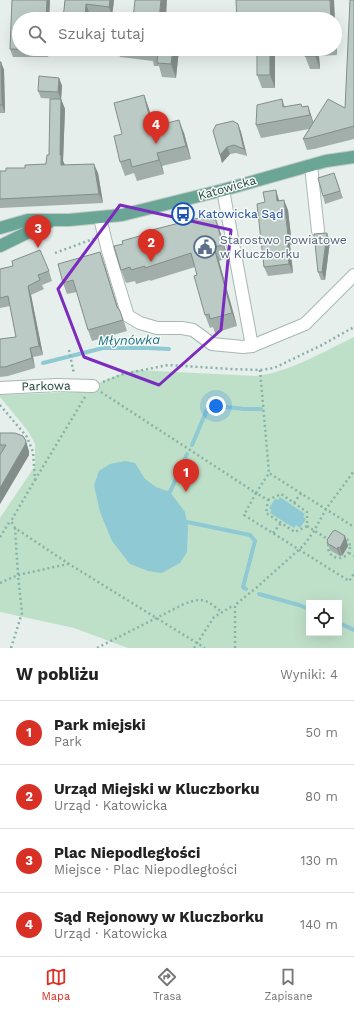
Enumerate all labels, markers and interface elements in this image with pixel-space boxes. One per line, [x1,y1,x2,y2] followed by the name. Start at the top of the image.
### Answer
[12,12,342,56] search box
[26,23,48,45] icon: search
[58,25,145,43] text: Szukaj tutaj
[143,111,169,144] pin: 4
[196,173,258,203] street label: Katowicka
[170,201,196,227] bus stop icon: Katowicka Sąd
[198,207,283,221] place label: Katowicka Sąd
[25,215,51,248] pin: 3
[138,229,164,262] pin: 2
[220,233,347,261] place label: Starostwo Powiatowe w Kluczborku
[192,234,218,260] public building icon: Starostwo Powiatowe w Kluczborku
[98,332,160,348] water label: Młynówka
[21,379,71,393] street label: Parkowa
[206,396,226,416] your location
[173,459,199,492] pin: 1
[306,600,342,636] map controls
[306,600,342,636] button: locate
[16,664,99,684] text: W pobliżu
[280,667,338,682] text: Wyniki: 4
[54,716,146,734] text: Park miejski
[26,725,32,740] text: 1
[306,725,338,740] text: 50 m
[54,734,82,749] text: Park
[54,780,259,798] text: Urząd Miejski w Kluczborku
[25,789,33,804] text: 2
[305,789,338,804] text: 80 m
[54,798,167,813] text: Urząd · Katowicka
[54,844,200,862] text: Plac Niepodległości
[25,853,33,868] text: 3
[300,853,338,868] text: 130 m
[54,862,237,877] text: Miejsce · Plac Niepodległości
[54,908,264,926] text: Sąd Rejonowy w Kluczborku
[25,917,33,932] text: 4
[300,917,338,932] text: 140 m
[54,926,167,941] text: Urząd · Katowicka
[41,966,70,1003] tab: Mapa
[153,966,181,1003] tab: Trasa
[264,966,313,1003] tab: Zapisane

